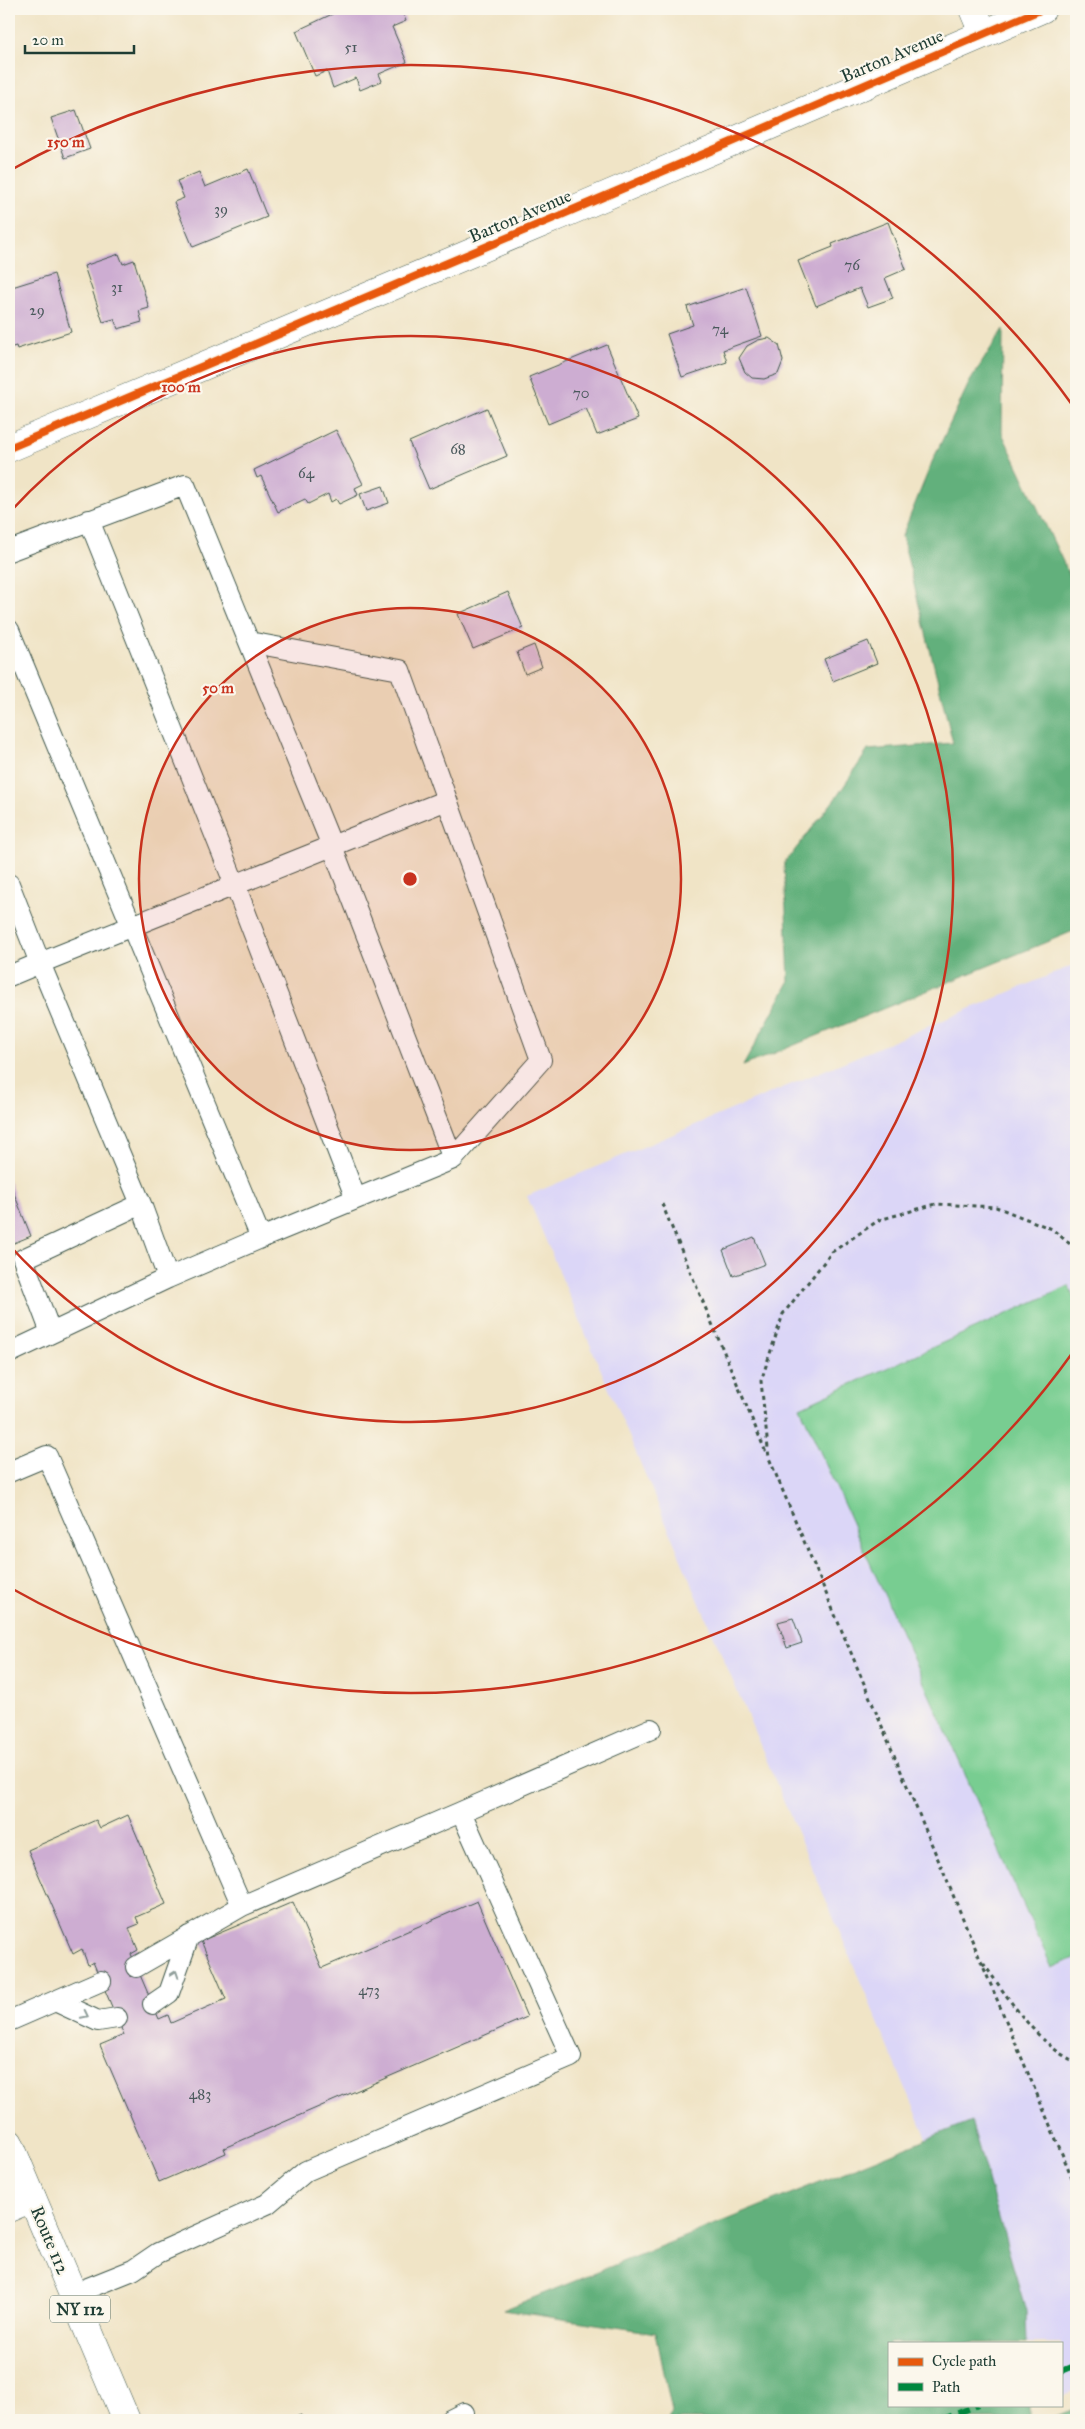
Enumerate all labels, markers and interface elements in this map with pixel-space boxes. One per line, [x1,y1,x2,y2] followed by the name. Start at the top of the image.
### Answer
[25,22,134,54] scale bar
[837,24,947,88] street label: Barton Avenue
[32,31,64,49] text: 20 m
[345,38,358,56] house number: 51
[47,133,85,151] text: 150 m
[465,184,575,248] street label: Barton Avenue
[214,200,228,218] house number: 39
[844,256,861,274] house number: 76
[111,278,123,296] house number: 31
[29,301,45,319] house number: 29
[712,320,729,338] house number: 74
[161,378,201,396] text: 100 m
[573,384,589,402] house number: 70
[450,440,466,458] house number: 68
[298,464,315,482] house number: 64
[202,679,234,697] text: 50 m
[401,870,419,888] centre of rings
[170,1970,180,1979] one-way arrow
[358,1981,380,1999] house number: 473
[80,2009,89,2019] one-way arrow
[189,2085,211,2103] house number: 483
[26,2202,74,2278] street label: Route 112
[50,2296,110,2322] road number: NY 112
[888,2342,1062,2406] legend
[932,2352,997,2370] text: Cycle path
[932,2378,961,2396] text: Path

